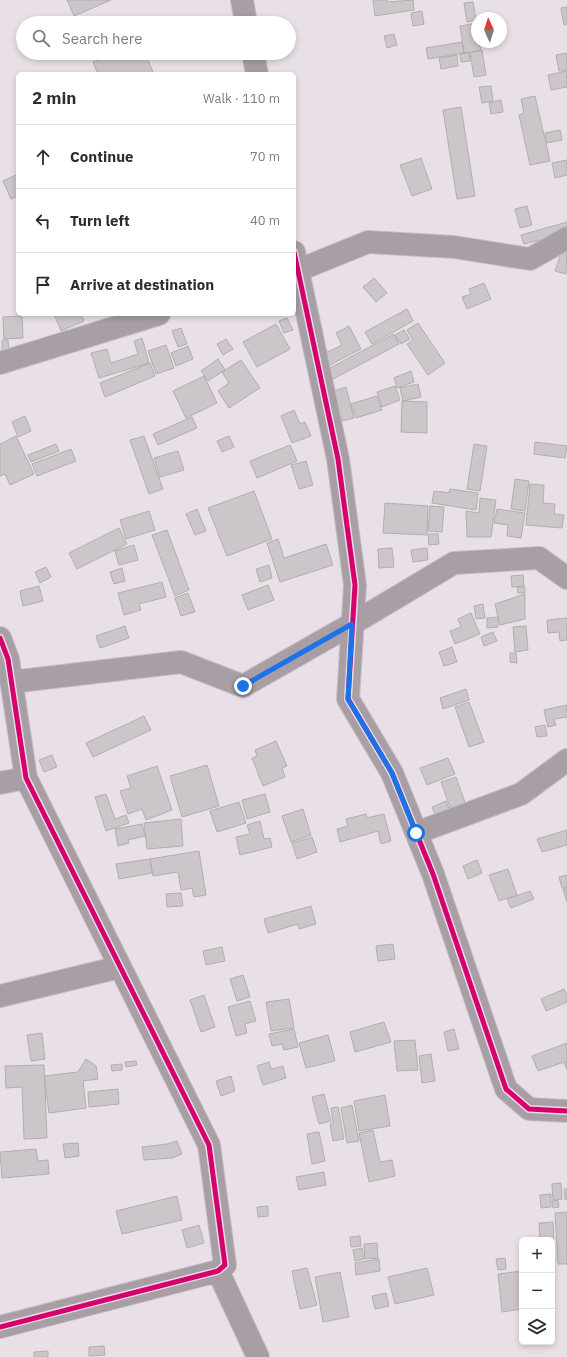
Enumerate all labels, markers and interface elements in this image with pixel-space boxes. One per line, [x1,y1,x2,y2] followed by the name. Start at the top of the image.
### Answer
[471,12,507,48] north arrow
[16,16,296,60] search box
[30,27,52,49] icon: search
[62,29,142,48] text: Search here
[32,87,76,109] text: 2 min
[203,90,280,107] text: Walk · 110 m
[32,146,54,168] icon: ahead
[70,147,134,166] text: Continue
[250,148,280,165] text: 70 m
[32,210,54,232] icon: left
[70,211,130,230] text: Turn left
[250,212,280,229] text: 40 m
[32,274,54,296] icon: arrive
[70,275,214,294] text: Arrive at destination
[234,677,252,695] route end
[407,824,425,842] route start
[519,1237,555,1345] map controls
[519,1237,555,1273] button: +
[519,1273,555,1309] button: −
[519,1309,555,1345] button: layers

